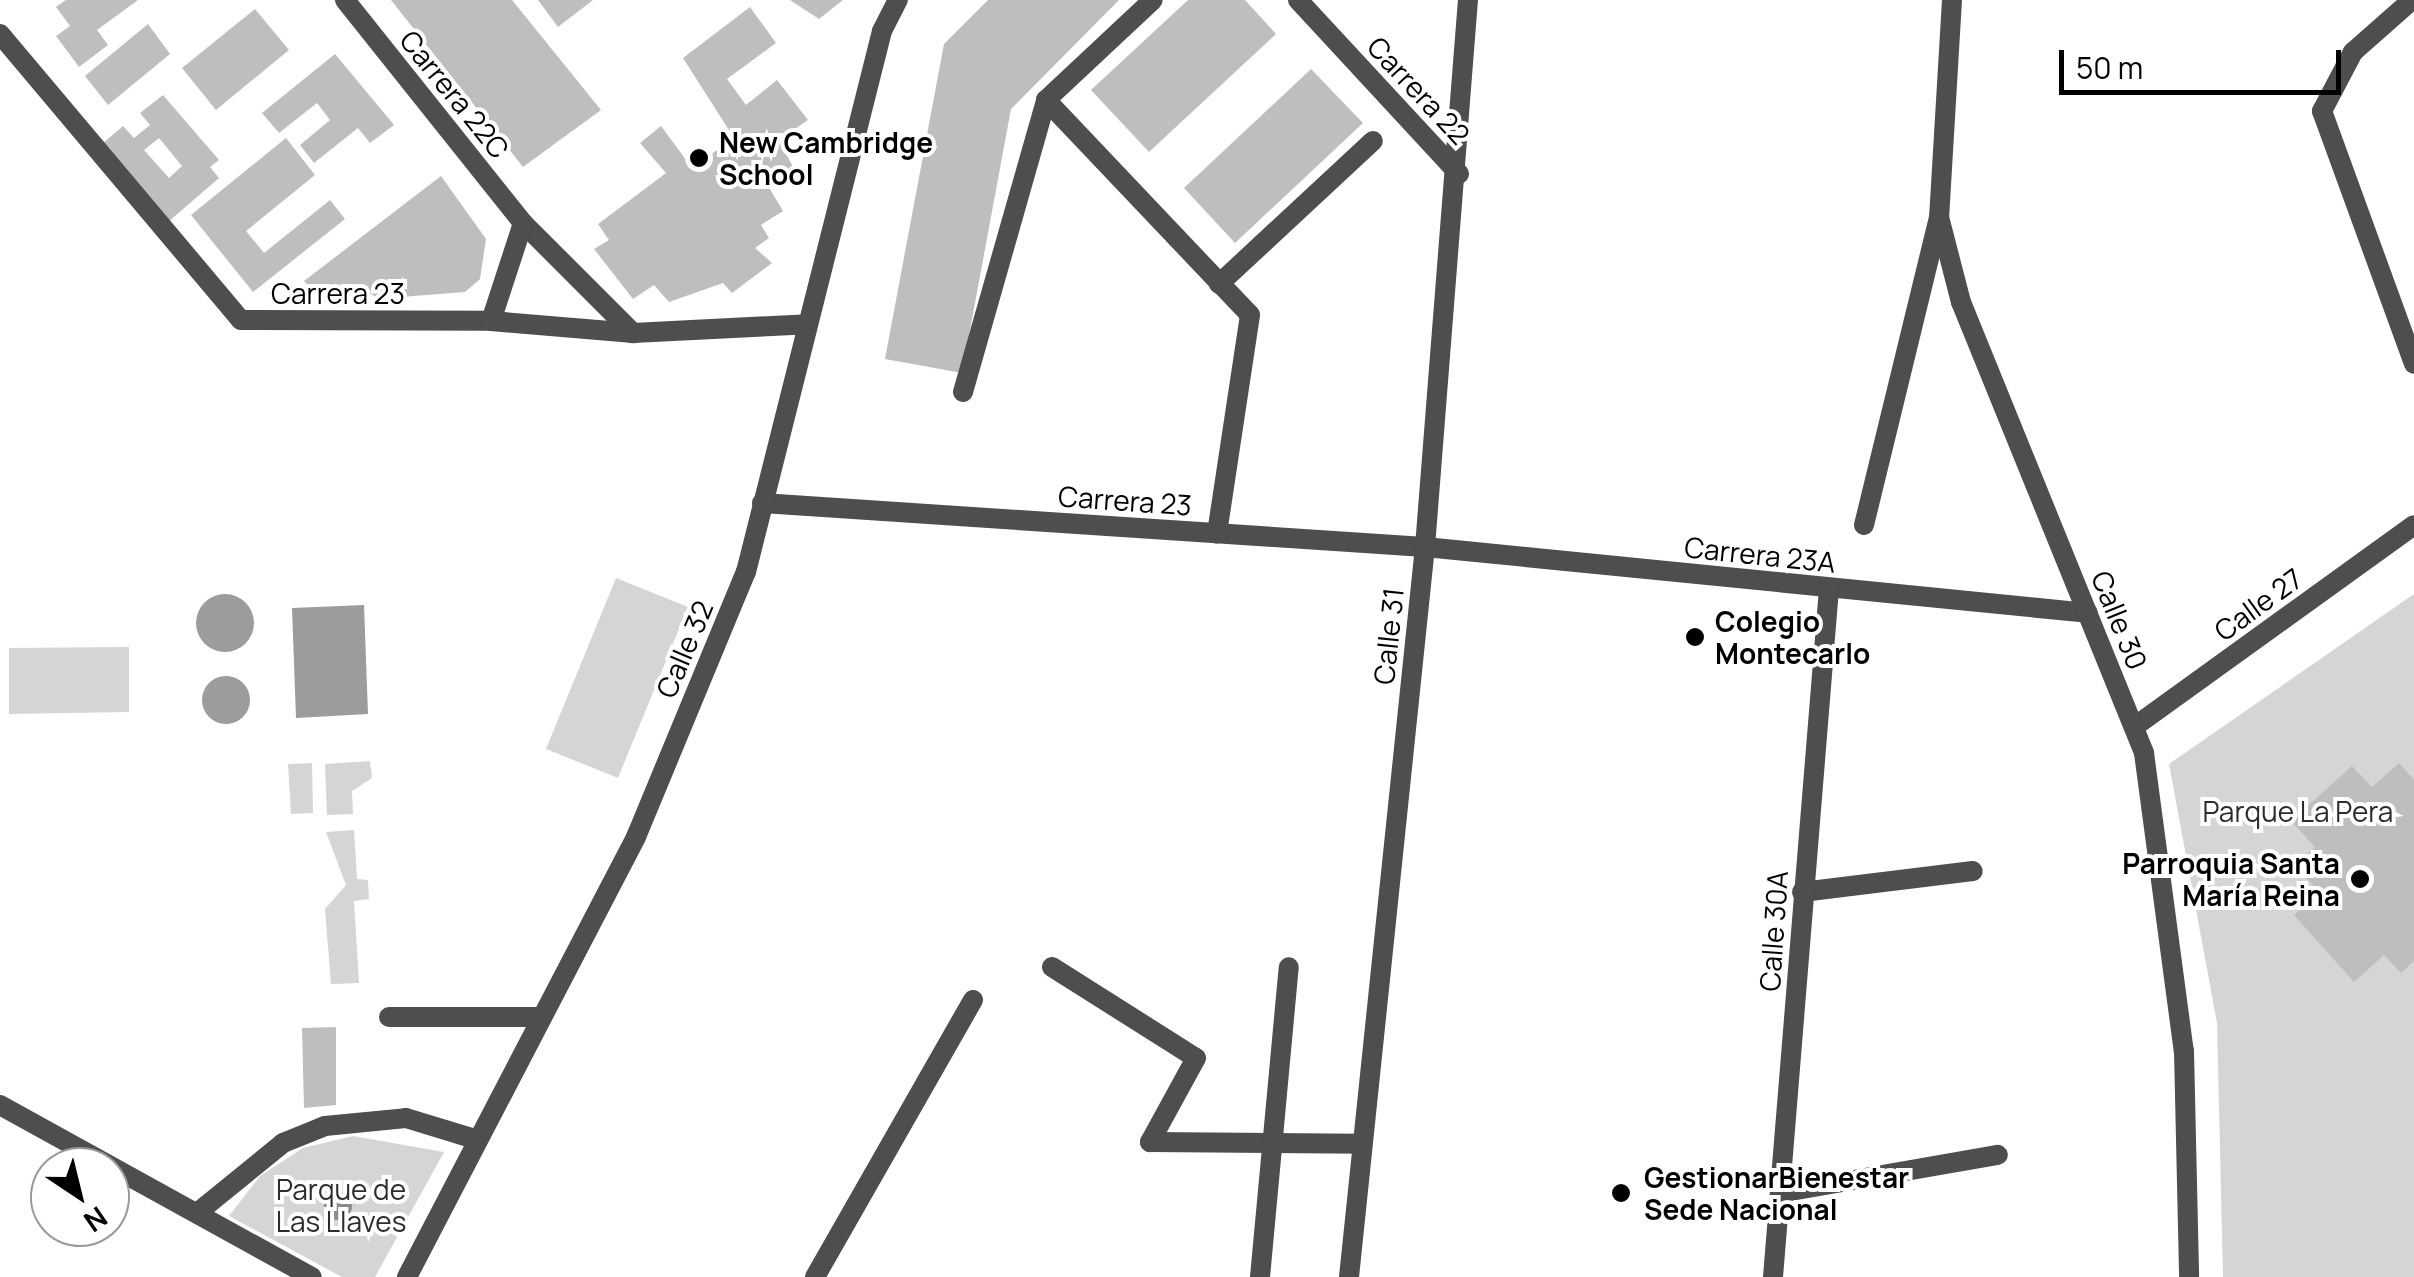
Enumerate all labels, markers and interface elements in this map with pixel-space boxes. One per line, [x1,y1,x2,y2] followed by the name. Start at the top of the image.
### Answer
[393,23,517,165] street label: Carrera 22C
[1361,29,1477,151] street label: Carrera 22
[2064,30,2346,92] scale bar
[2076,47,2143,88] text: 50 m
[719,125,933,191] place label: New Cambridge School
[688,147,710,169] marker: New Cambridge School
[271,276,405,310] street label: Carrera 23
[1057,479,1193,521] street label: Carrera 23
[1683,529,1837,579] street label: Carrera 23A
[2207,561,2309,647] street label: Calle 27
[2085,566,2155,674] street label: Calle 30
[1366,586,1410,686] street label: Calle 31
[649,595,719,703] street label: Calle 32
[1715,604,1870,670] place label: Colegio Montecarlo
[1684,626,1706,648] marker: Colegio Montecarlo
[2203,794,2393,828] park label: Parque La Pera
[2122,846,2340,912] place label: Parroquia Santa María Reina
[2349,868,2371,890] marker: Parroquia Santa María Reina
[1752,870,1794,992] street label: Calle 30A
[30,1147,130,1247] north arrow
[1644,1160,1909,1226] place label: GestionarBienestar Sede Nacional
[276,1172,406,1238] park label: Parque de Las Llaves
[1608,1180,1634,1206] marker: GestionarBienestar Sede Nacional
[77,1199,115,1241] text: N

